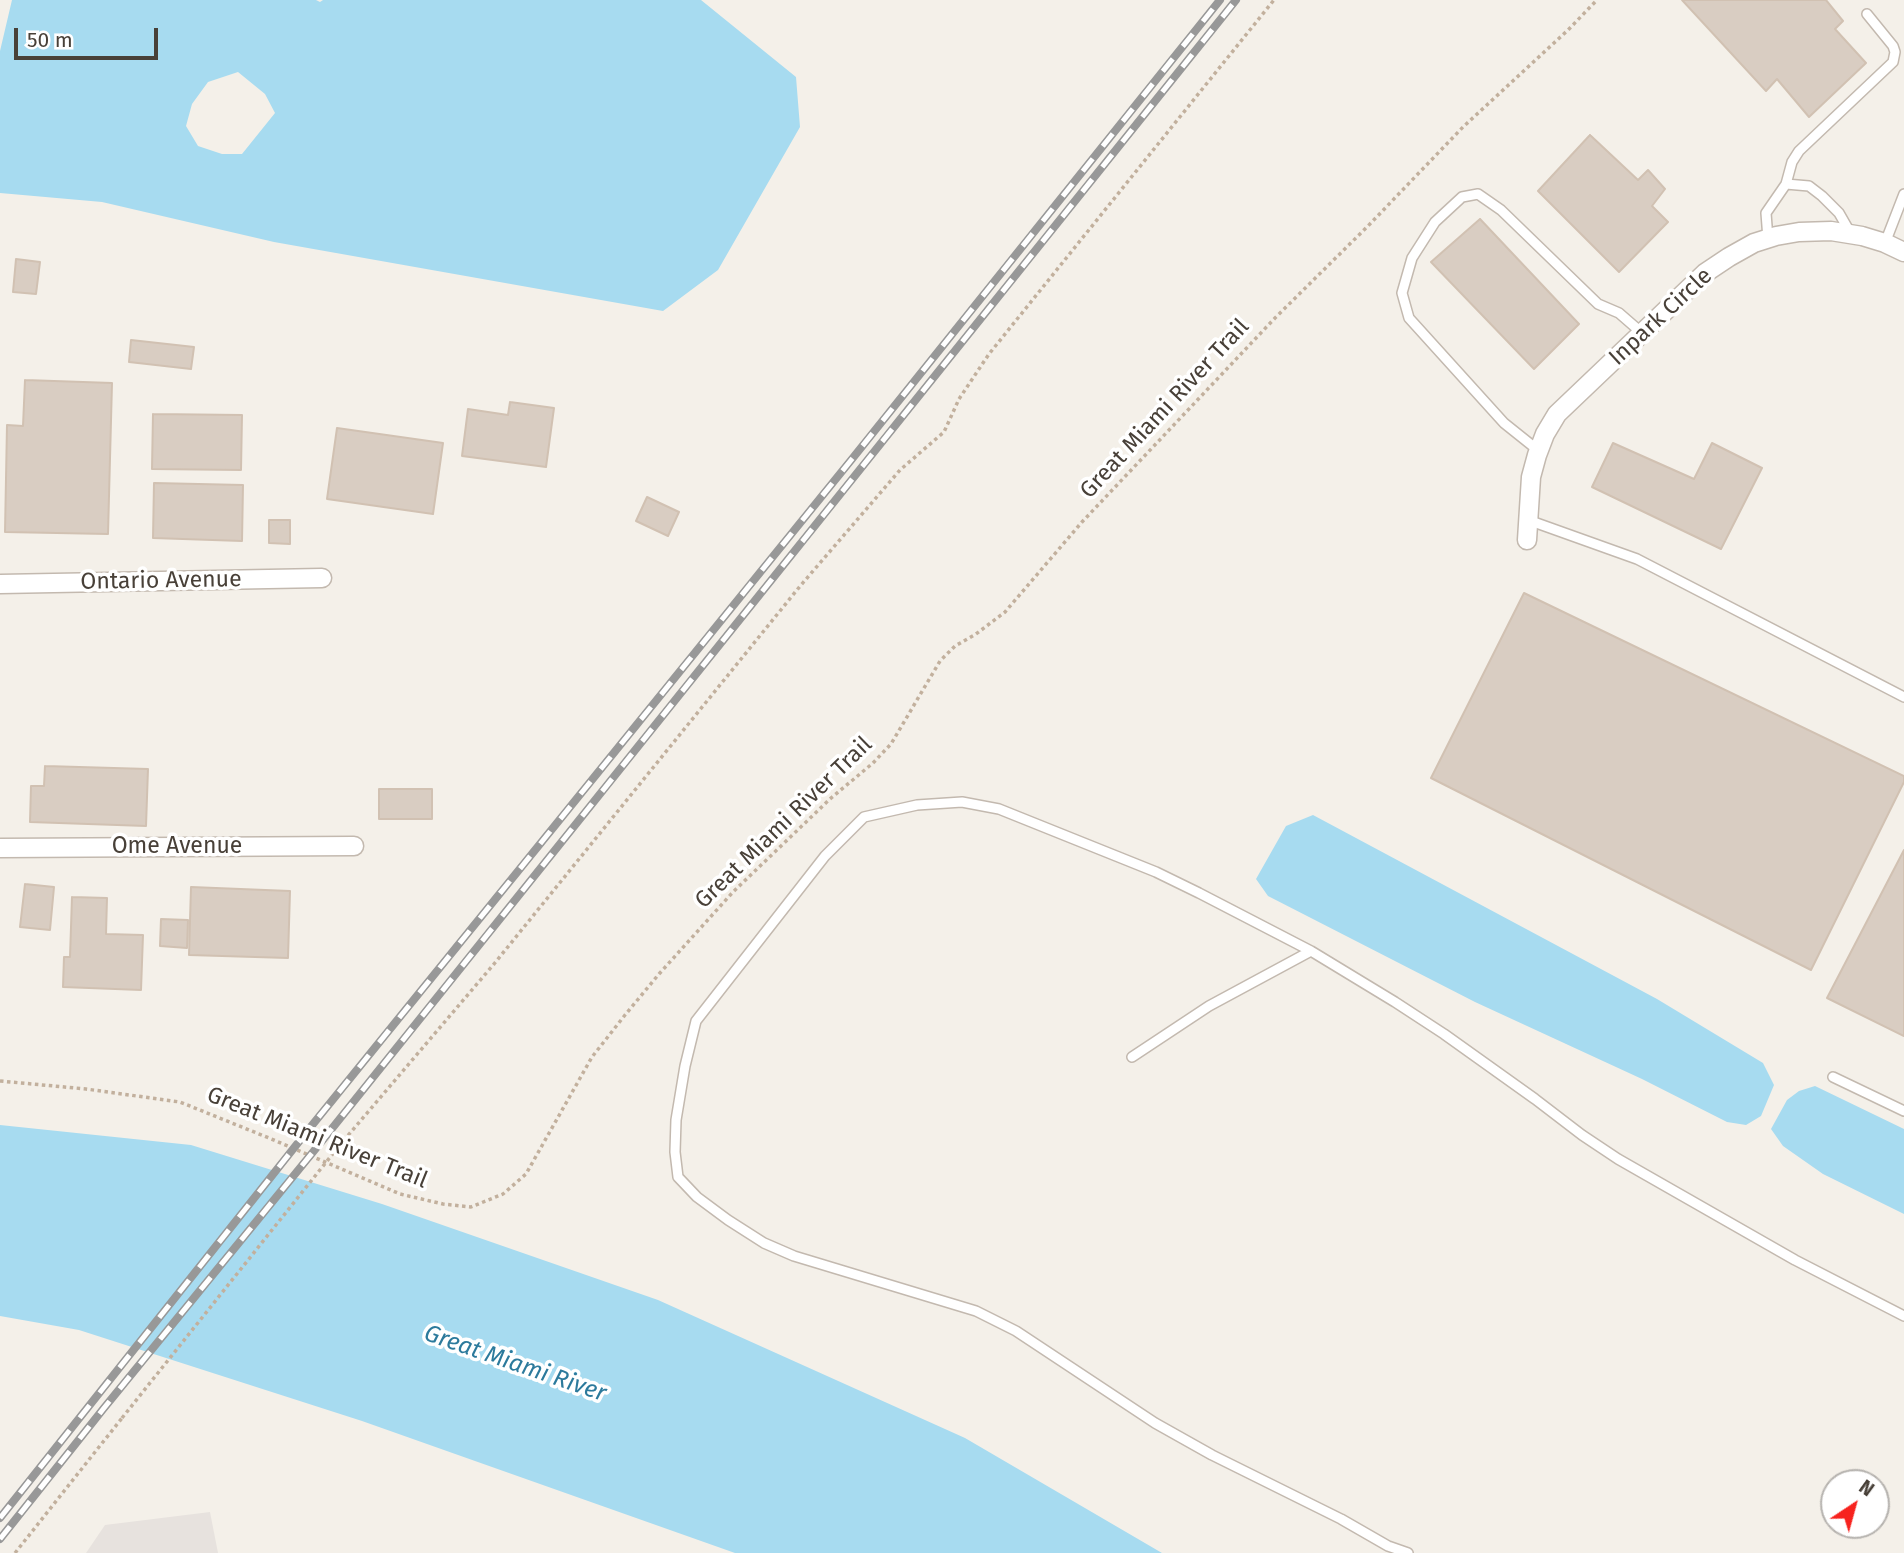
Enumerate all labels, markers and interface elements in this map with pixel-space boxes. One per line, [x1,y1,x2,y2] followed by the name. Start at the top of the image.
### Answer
[18,14,161,58] scale bar
[27,27,73,53] text: 50 m
[1604,262,1718,372] street label: Inpark Circle
[1075,314,1255,504] street label: Great Miami River Trail
[80,566,242,596] street label: Ontario Avenue
[690,731,878,915] street label: Great Miami River Trail
[112,833,242,861] street label: Ome Avenue
[203,1081,431,1195] street label: Great Miami River Trail
[420,1319,610,1409] water label: Great Miami River
[1820,1469,1890,1539] north arrow
[1855,1475,1878,1501] text: N

